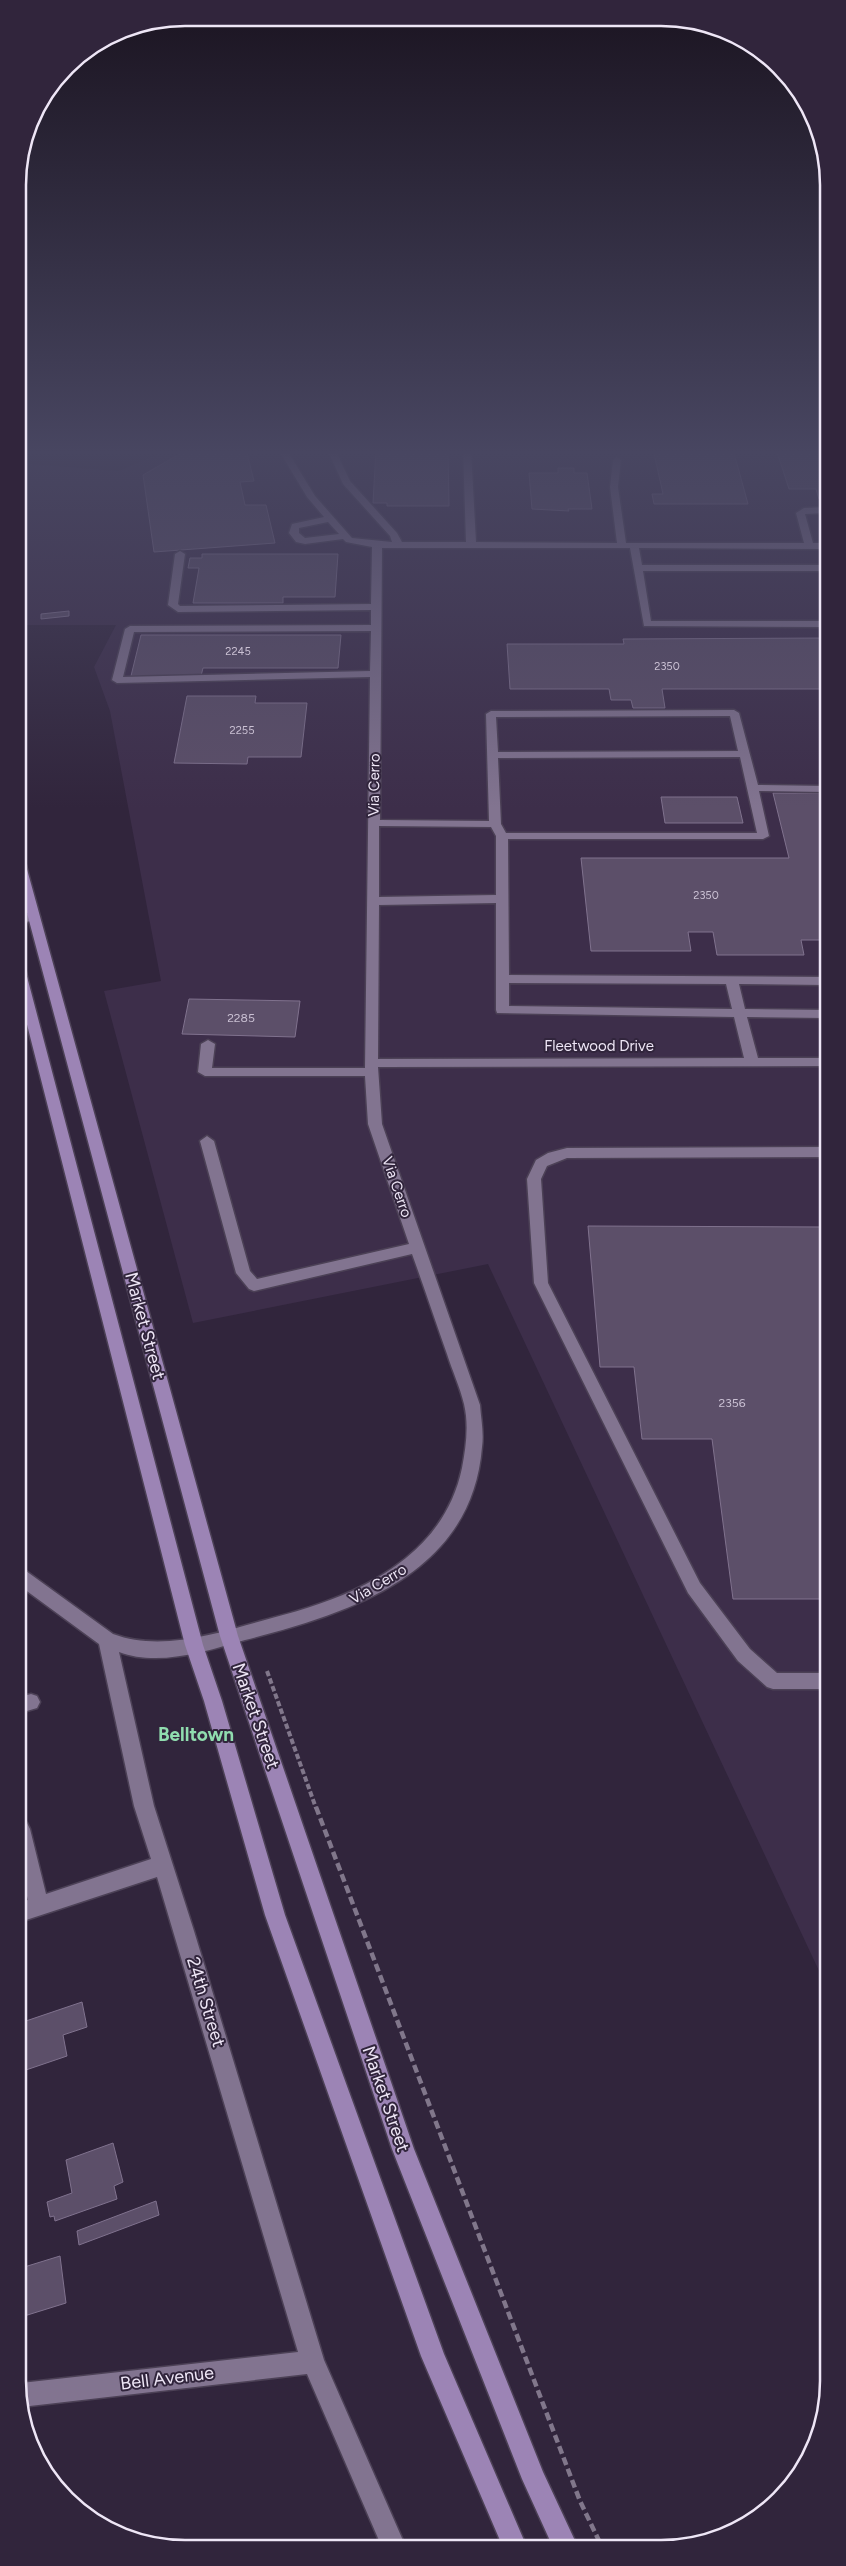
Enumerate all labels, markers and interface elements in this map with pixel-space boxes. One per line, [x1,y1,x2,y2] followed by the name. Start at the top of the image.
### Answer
[225,645,251,658] house number: 2245
[654,660,680,673] house number: 2350
[230,724,254,737] house number: 2255
[364,753,384,817] street label: Via Cerro
[693,889,719,902] house number: 2350
[227,1011,255,1025] house number: 2285
[544,1037,654,1055] street label: Fleetwood Drive
[378,1154,416,1220] street label: Via Cerro
[120,1270,170,1382] street label: Market Street
[719,1396,746,1410] house number: 2356
[346,1560,410,1608] street label: Via Cerro
[228,1660,284,1772] street label: Market Street
[158,1723,234,1746] district label: Belltown
[182,1954,230,2050] street label: 24th Street
[358,2043,414,2155] street label: Market Street
[119,2361,215,2395] street label: Bell Avenue

